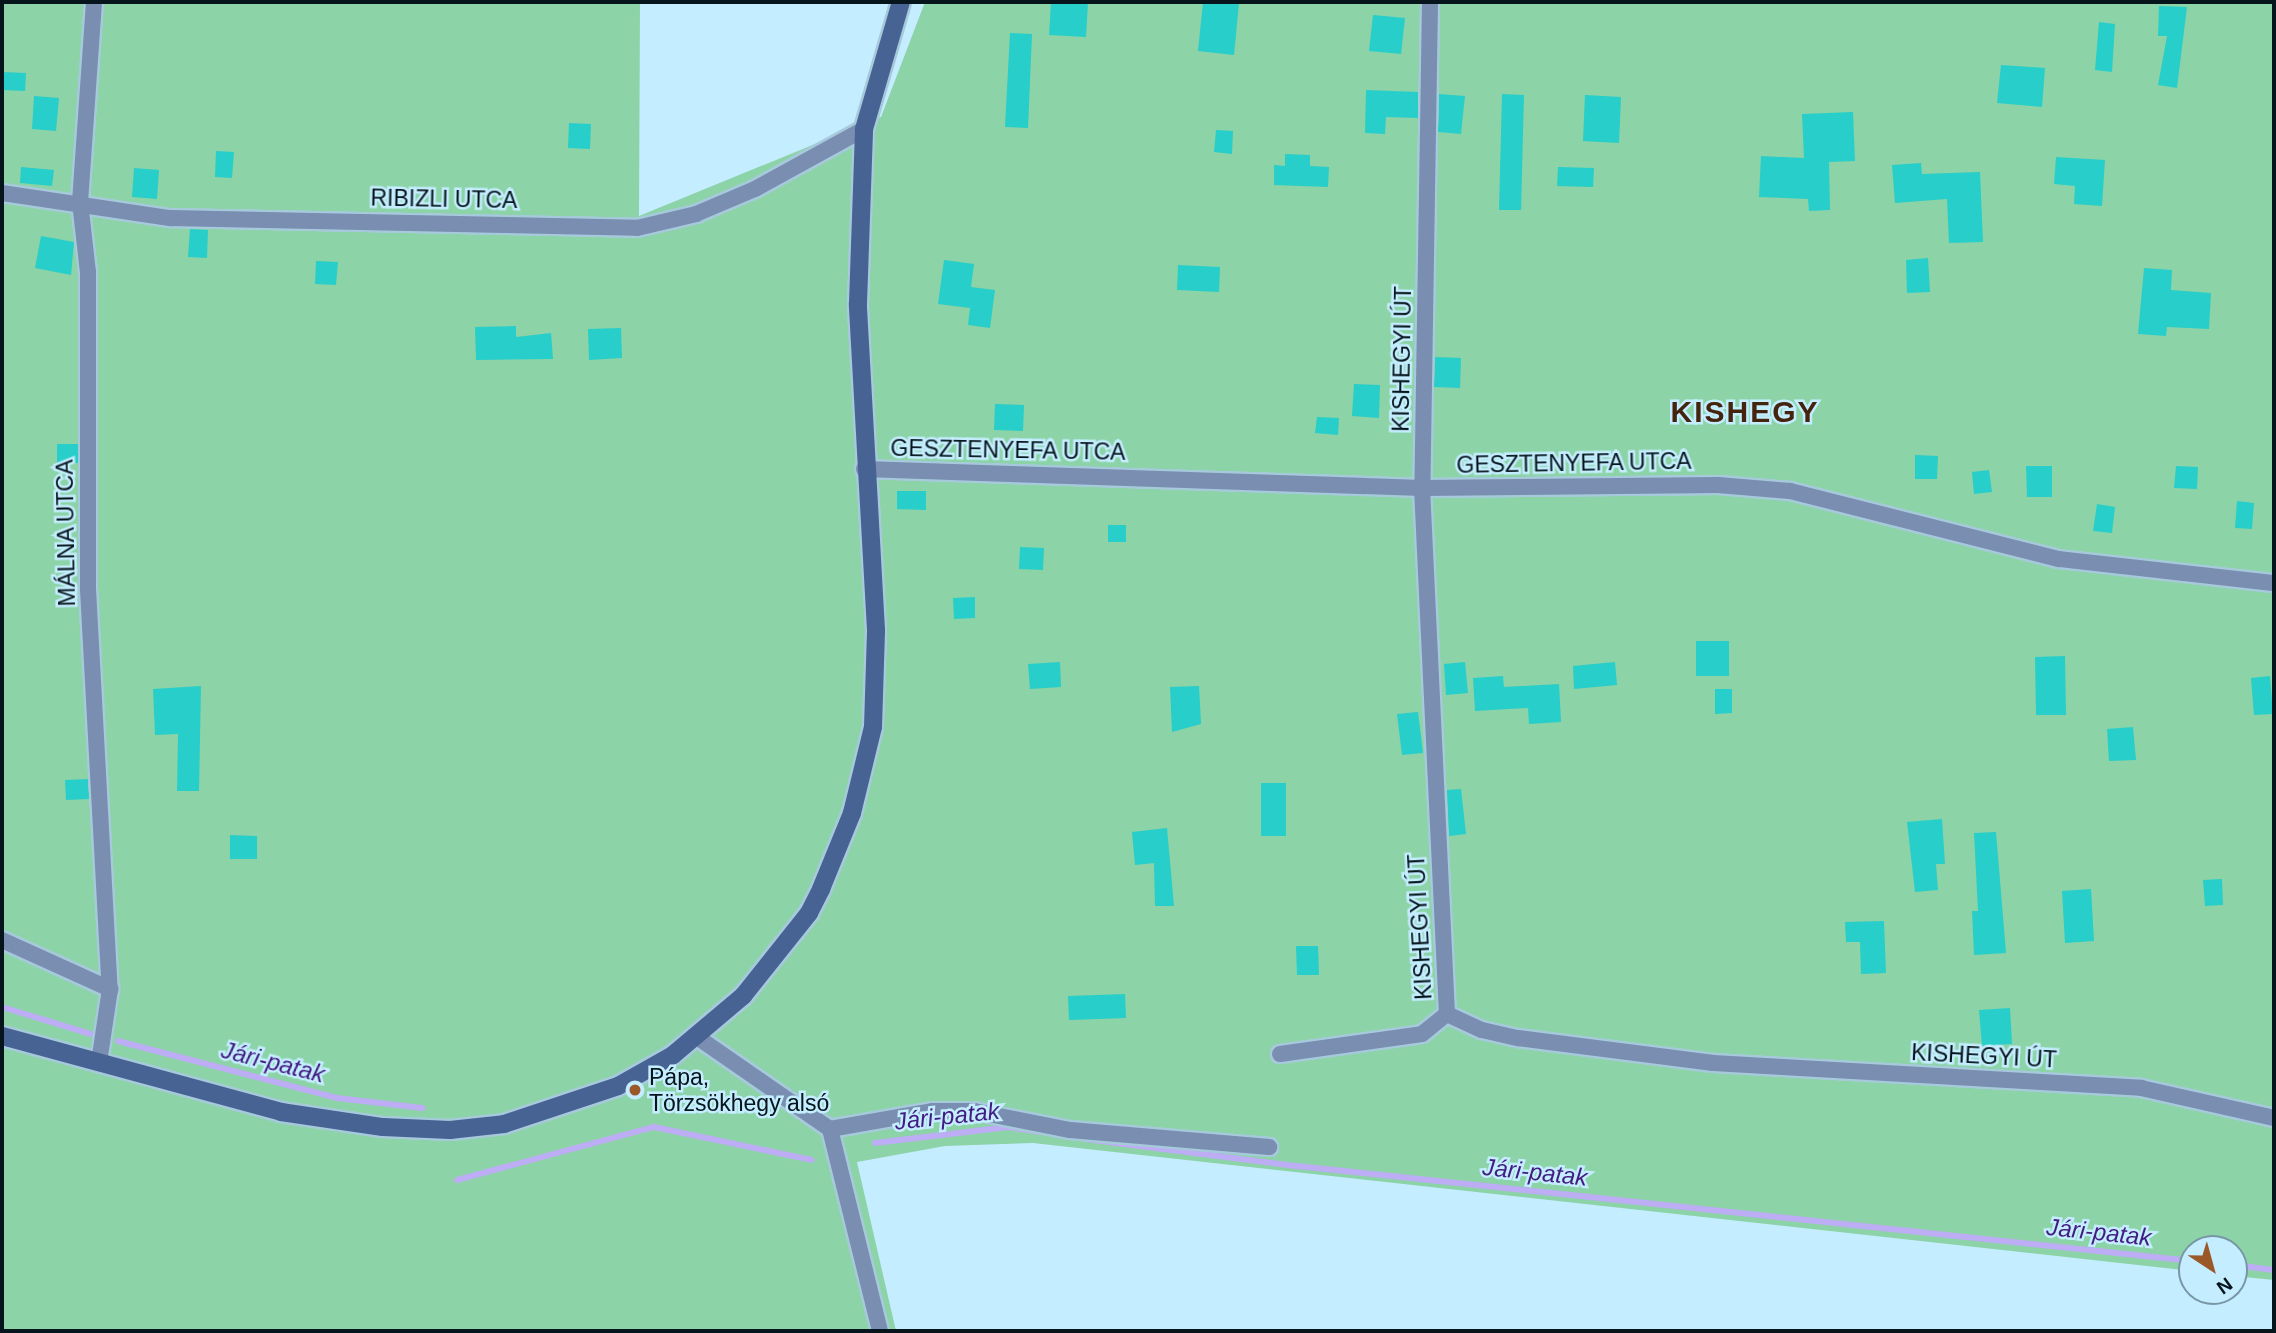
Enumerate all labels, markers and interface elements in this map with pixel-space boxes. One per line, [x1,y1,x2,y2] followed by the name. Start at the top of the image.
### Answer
[370,184,518,214] street label: RIBIZLI UTCA
[1387,286,1417,432] street label: KISHEGYI ÚT
[1671,394,1819,430] district label: KISHEGY
[890,434,1126,466] street label: GESZTENYEFA UTCA
[1456,447,1692,479] street label: GESZTENYEFA UTCA
[51,459,81,607] street label: MÁLNA UTCA
[1402,854,1438,1000] street label: KISHEGYI ÚT
[218,1035,328,1089] water label: Jári-patak
[1911,1038,2057,1074] street label: KISHEGYI ÚT
[649,1063,829,1117] place label: Pápa, Törzsökhegy alsó
[627,1082,643,1098] marker: Pápa, Törzsökhegy alsó
[893,1096,1001,1136] water label: Jári-patak
[1481,1152,1589,1192] water label: Jári-patak
[2045,1212,2153,1252] water label: Jári-patak
[2178,1235,2248,1305] north arrow
[2213,1273,2236,1298] text: N

